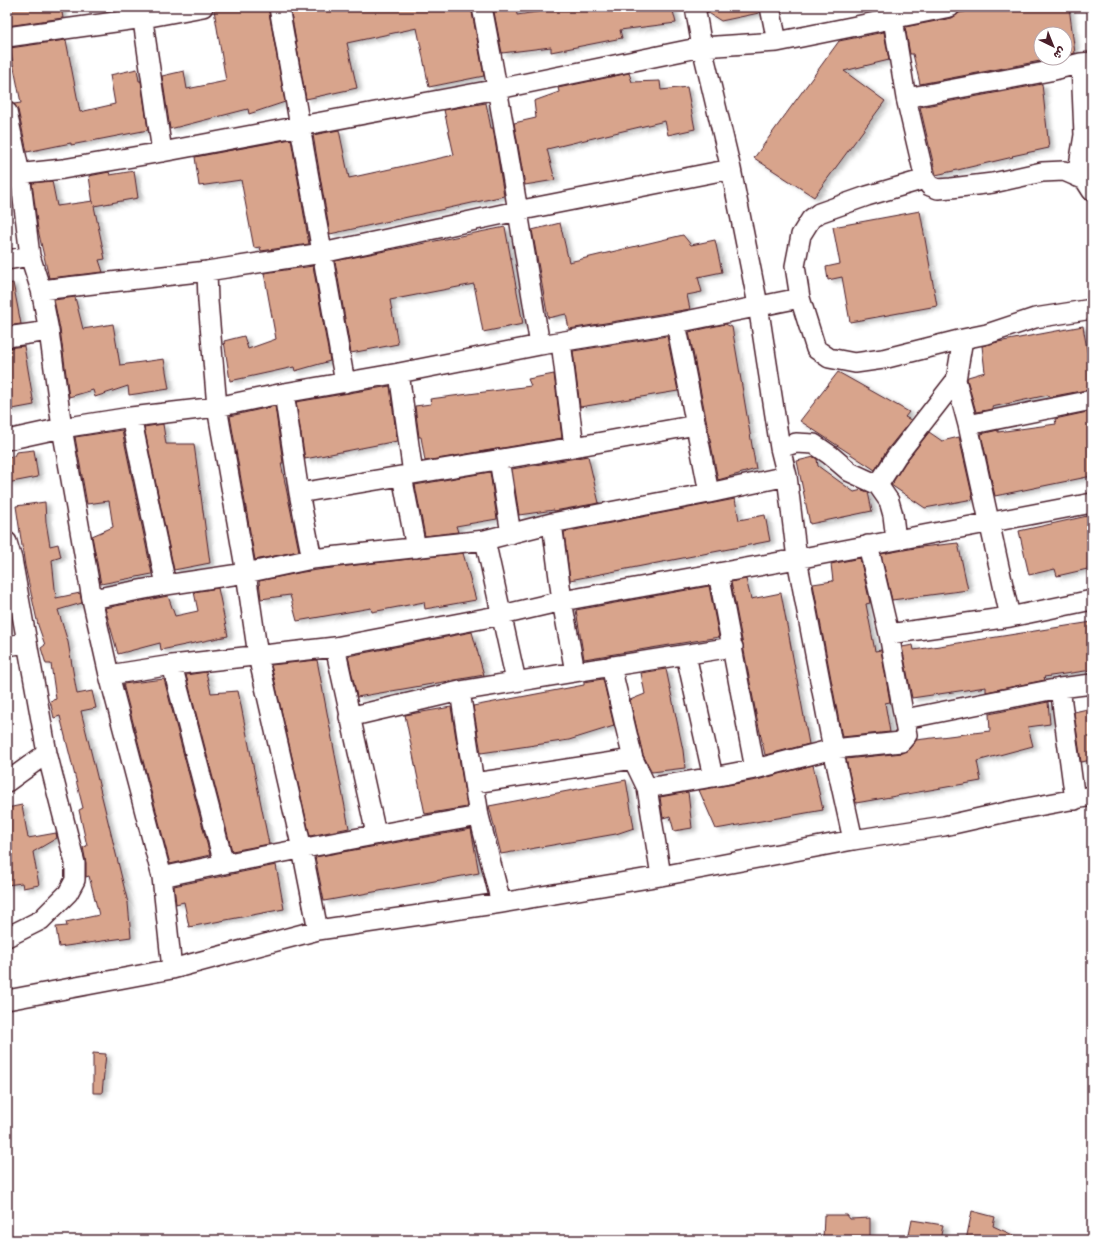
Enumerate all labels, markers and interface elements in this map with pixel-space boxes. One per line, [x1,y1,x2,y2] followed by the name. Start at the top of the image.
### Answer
[1033,26,1073,66] north arrow
[1051,44,1068,62] text: ش

